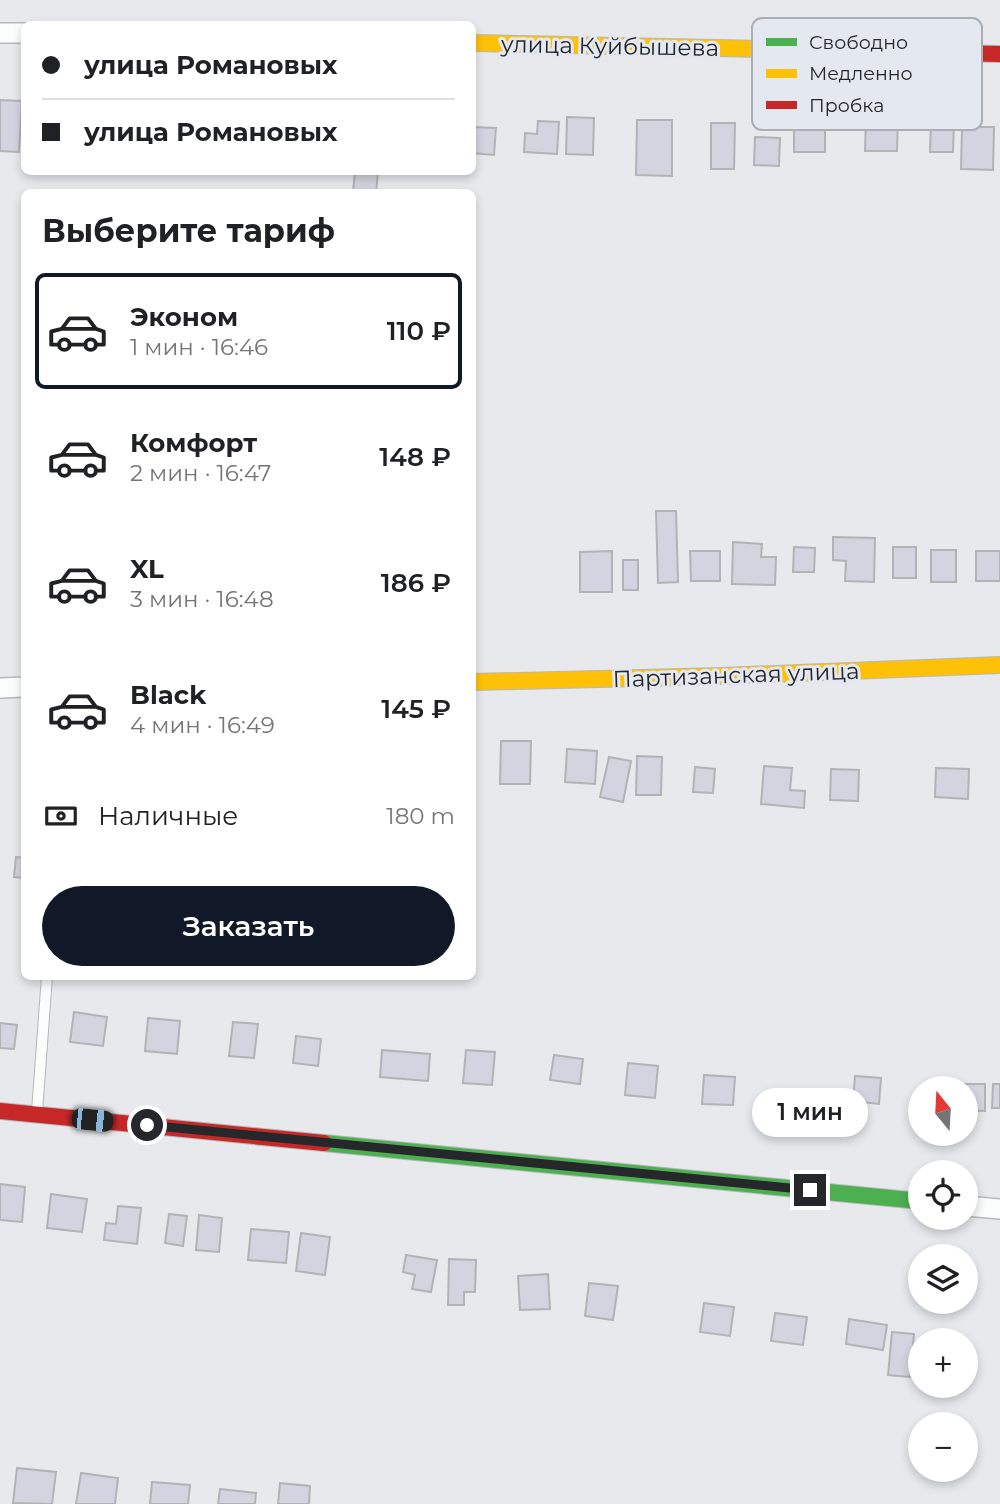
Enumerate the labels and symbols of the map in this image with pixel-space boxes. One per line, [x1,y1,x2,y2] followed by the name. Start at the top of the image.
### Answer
[752,18,982,130] legend
[500,30,719,62] street label: улица Куйбышева
[809,31,908,54] text: Свободно
[809,62,913,85] text: Медленно
[809,94,884,117] text: Пробка
[612,657,860,693] street label: Партизанская улица
[908,1076,978,1146] north arrow
[752,1088,868,1138] callout: 1 мин
[71,1107,114,1133] car
[131,1109,163,1141] route start
[794,1174,826,1206] route end

